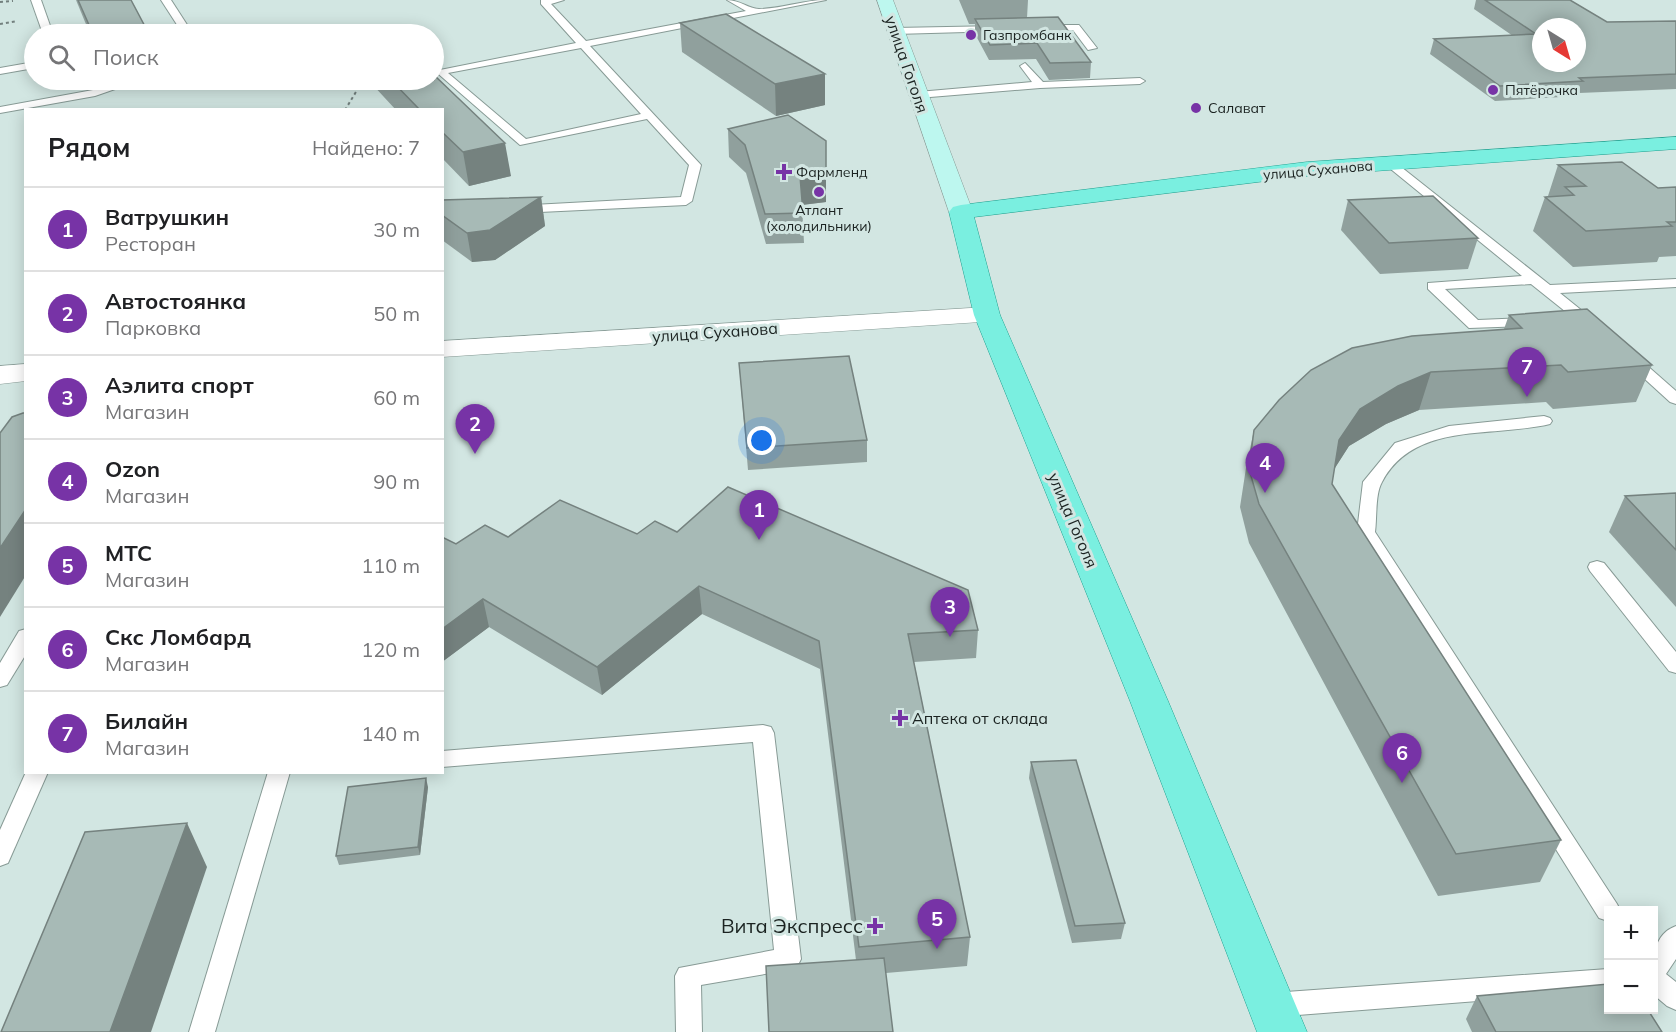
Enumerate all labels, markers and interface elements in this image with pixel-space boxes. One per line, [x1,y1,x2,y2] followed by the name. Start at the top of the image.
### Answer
[881,13,933,115] street label: улица Гоголя
[1532,18,1586,72] north arrow
[24,24,444,90] search box
[983,26,1072,44] place label: Газпромбанк
[964,28,978,42] marker: Газпромбанк
[45,41,78,74] icon: search
[93,43,159,71] text: Поиск
[1505,81,1578,99] place label: Пятёрочка
[1486,83,1500,97] marker: Пятёрочка
[1208,99,1266,117] place label: Салават
[1189,101,1203,115] marker: Салават
[48,131,131,164] text: Рядом
[312,135,420,160] text: Найдено: 7
[1262,156,1374,184] street label: улица Суханова
[796,163,868,181] place label: Фармленд
[777,165,791,179] marker: Фармленд
[812,185,826,199] marker: Атлант (холодильники)
[766,201,872,235] place label: Атлант (холодильники)
[105,203,229,231] text: Ватрушкин
[62,217,74,242] text: 1
[373,217,420,242] text: 30 m
[105,231,196,256] text: Ресторан
[105,287,246,315] text: Автостоянка
[62,301,74,326] text: 2
[373,301,420,326] text: 50 m
[105,315,201,340] text: Парковка
[651,318,779,346] street label: улица Суханова
[1508,348,1546,397] pin: 7
[105,371,254,399] text: Аэлита спорт
[62,385,74,410] text: 3
[373,385,420,410] text: 60 m
[105,399,189,424] text: Магазин
[456,404,494,454] pin: 2
[747,426,776,455] your location
[1246,444,1284,493] pin: 4
[105,455,160,483] text: Ozon
[62,469,74,494] text: 4
[373,469,420,494] text: 90 m
[1044,469,1102,571] street label: улица Гоголя
[105,483,189,508] text: Магазин
[740,490,778,540] pin: 1
[105,539,152,567] text: МТС
[62,553,74,578] text: 5
[361,553,420,578] text: 110 m
[105,567,189,592] text: Магазин
[930,588,970,637] pin: 3
[105,623,251,651] text: Скс Ломбард
[62,637,74,662] text: 6
[361,637,420,662] text: 120 m
[105,651,189,676] text: Магазин
[105,707,188,735] text: Билайн
[912,708,1048,728] place label: Аптека от склада
[893,711,907,725] marker: Аптека от склада
[62,721,74,746] text: 7
[361,721,420,746] text: 140 m
[1382,734,1422,783] pin: 6
[105,735,189,760] text: Магазин
[918,900,956,949] pin: 5
[1604,906,1658,1014] map controls
[1604,906,1658,960] button: +
[721,913,863,938] place label: Вита Экспресс
[868,919,882,933] marker: Вита Экспресс
[1604,960,1658,1014] button: −

